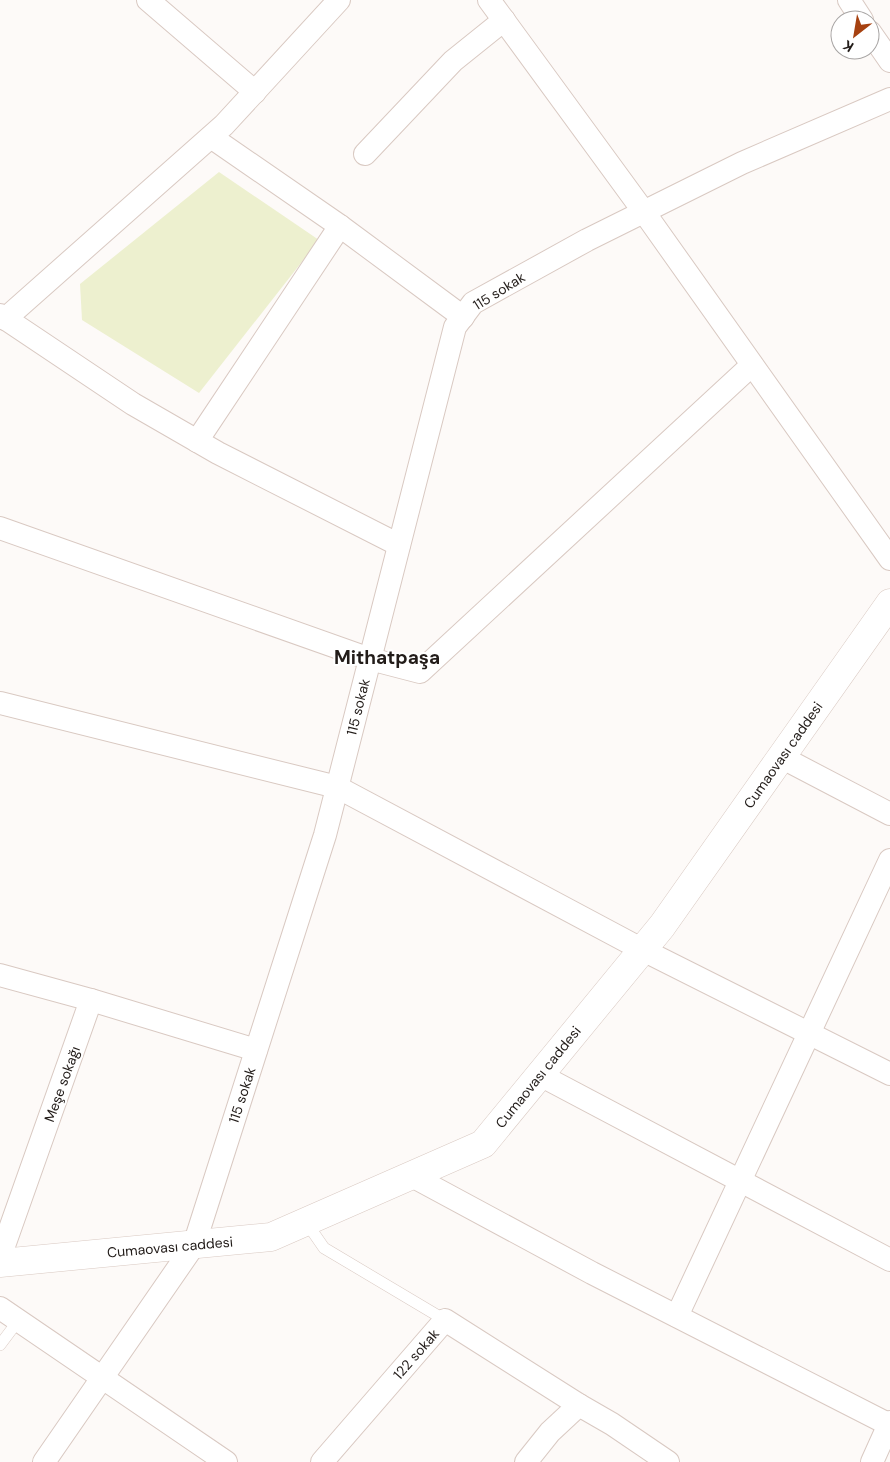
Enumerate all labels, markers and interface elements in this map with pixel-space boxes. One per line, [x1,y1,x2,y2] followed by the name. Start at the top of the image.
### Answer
[830,10,880,60] north arrow
[840,36,857,56] text: K
[470,268,528,314] street label: 115 sokak
[334,645,440,670] district label: Mithatpaşa
[342,677,374,737] street label: 115 sokak
[739,698,827,812] street label: Cumaovası caddesi
[491,1022,585,1132] street label: Cumaovası caddesi
[40,1044,84,1124] street label: Meşe sokağı
[224,1065,260,1125] street label: 115 sokak
[106,1233,234,1261] street label: Cumaovası caddesi
[389,1325,443,1383] street label: 122 sokak

